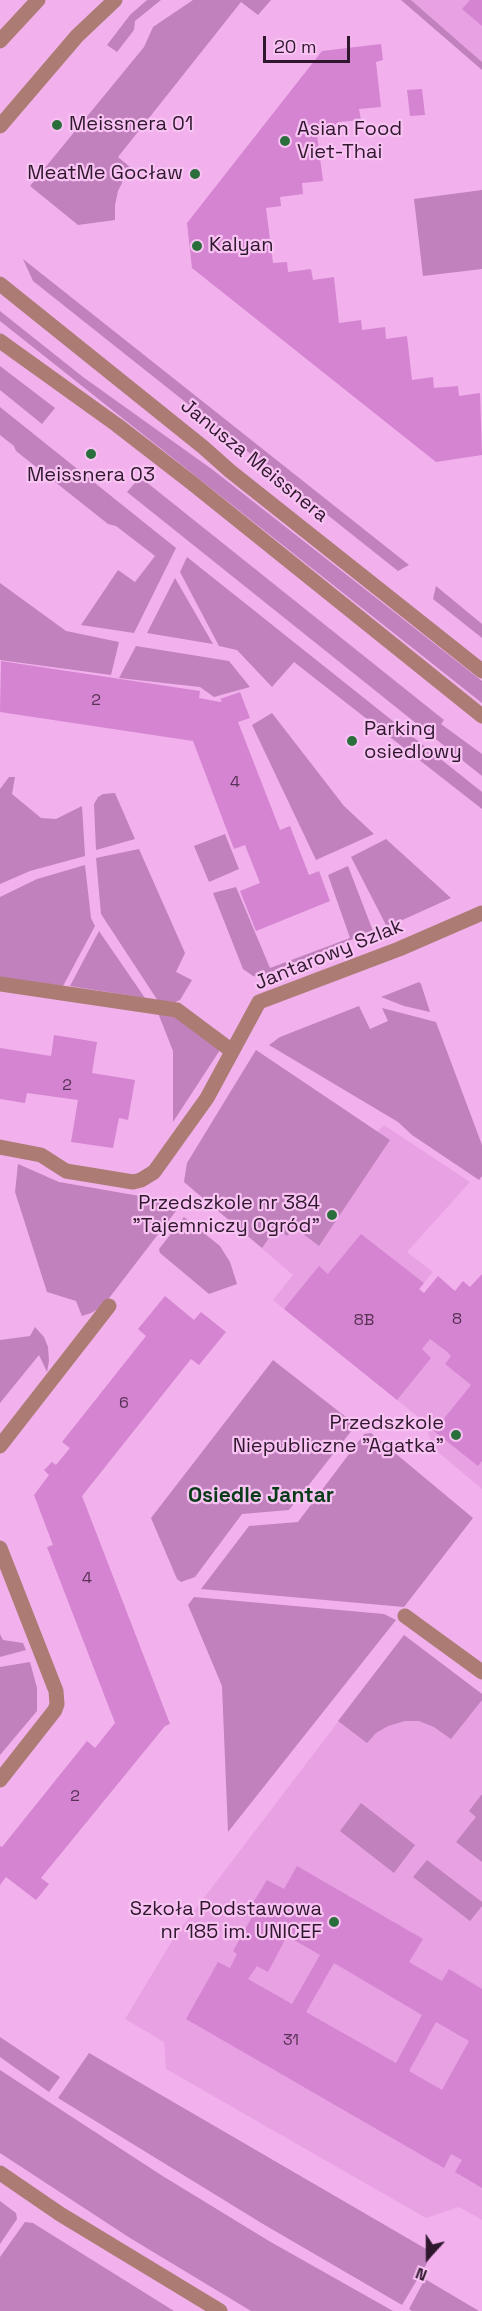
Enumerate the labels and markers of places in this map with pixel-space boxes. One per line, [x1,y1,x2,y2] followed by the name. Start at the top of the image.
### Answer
[69,113,193,137] place label: Meissnera 01
[50,118,64,132] marker: Meissnera 01
[297,118,402,165] place label: Asian Food Viet-Thai
[278,134,292,148] marker: Asian Food Viet-Thai
[27,162,183,186] place label: MeatMe Gocław
[188,167,202,181] marker: MeatMe Gocław
[209,234,274,258] place label: Kalyan
[190,239,204,253] marker: Kalyan
[84,447,98,461] marker: Meissnera 03
[27,464,155,488] place label: Meissnera 03
[364,718,462,765] place label: Parking osiedlowy
[345,734,359,748] marker: Parking osiedlowy
[132,1192,320,1239] place label: Przedszkole nr 384 "Tajemniczy Ogród"
[325,1208,339,1222] marker: Przedszkole nr 384 "Tajemniczy Ogród"
[233,1412,444,1459] place label: Przedszkole Niepubliczne "Agatka"
[449,1428,463,1442] marker: Przedszkole Niepubliczne "Agatka"
[130,1898,322,1945] place label: Szkoła Podstawowa nr 185 im. UNICEF
[327,1915,341,1929] marker: Szkoła Podstawowa nr 185 im. UNICEF

